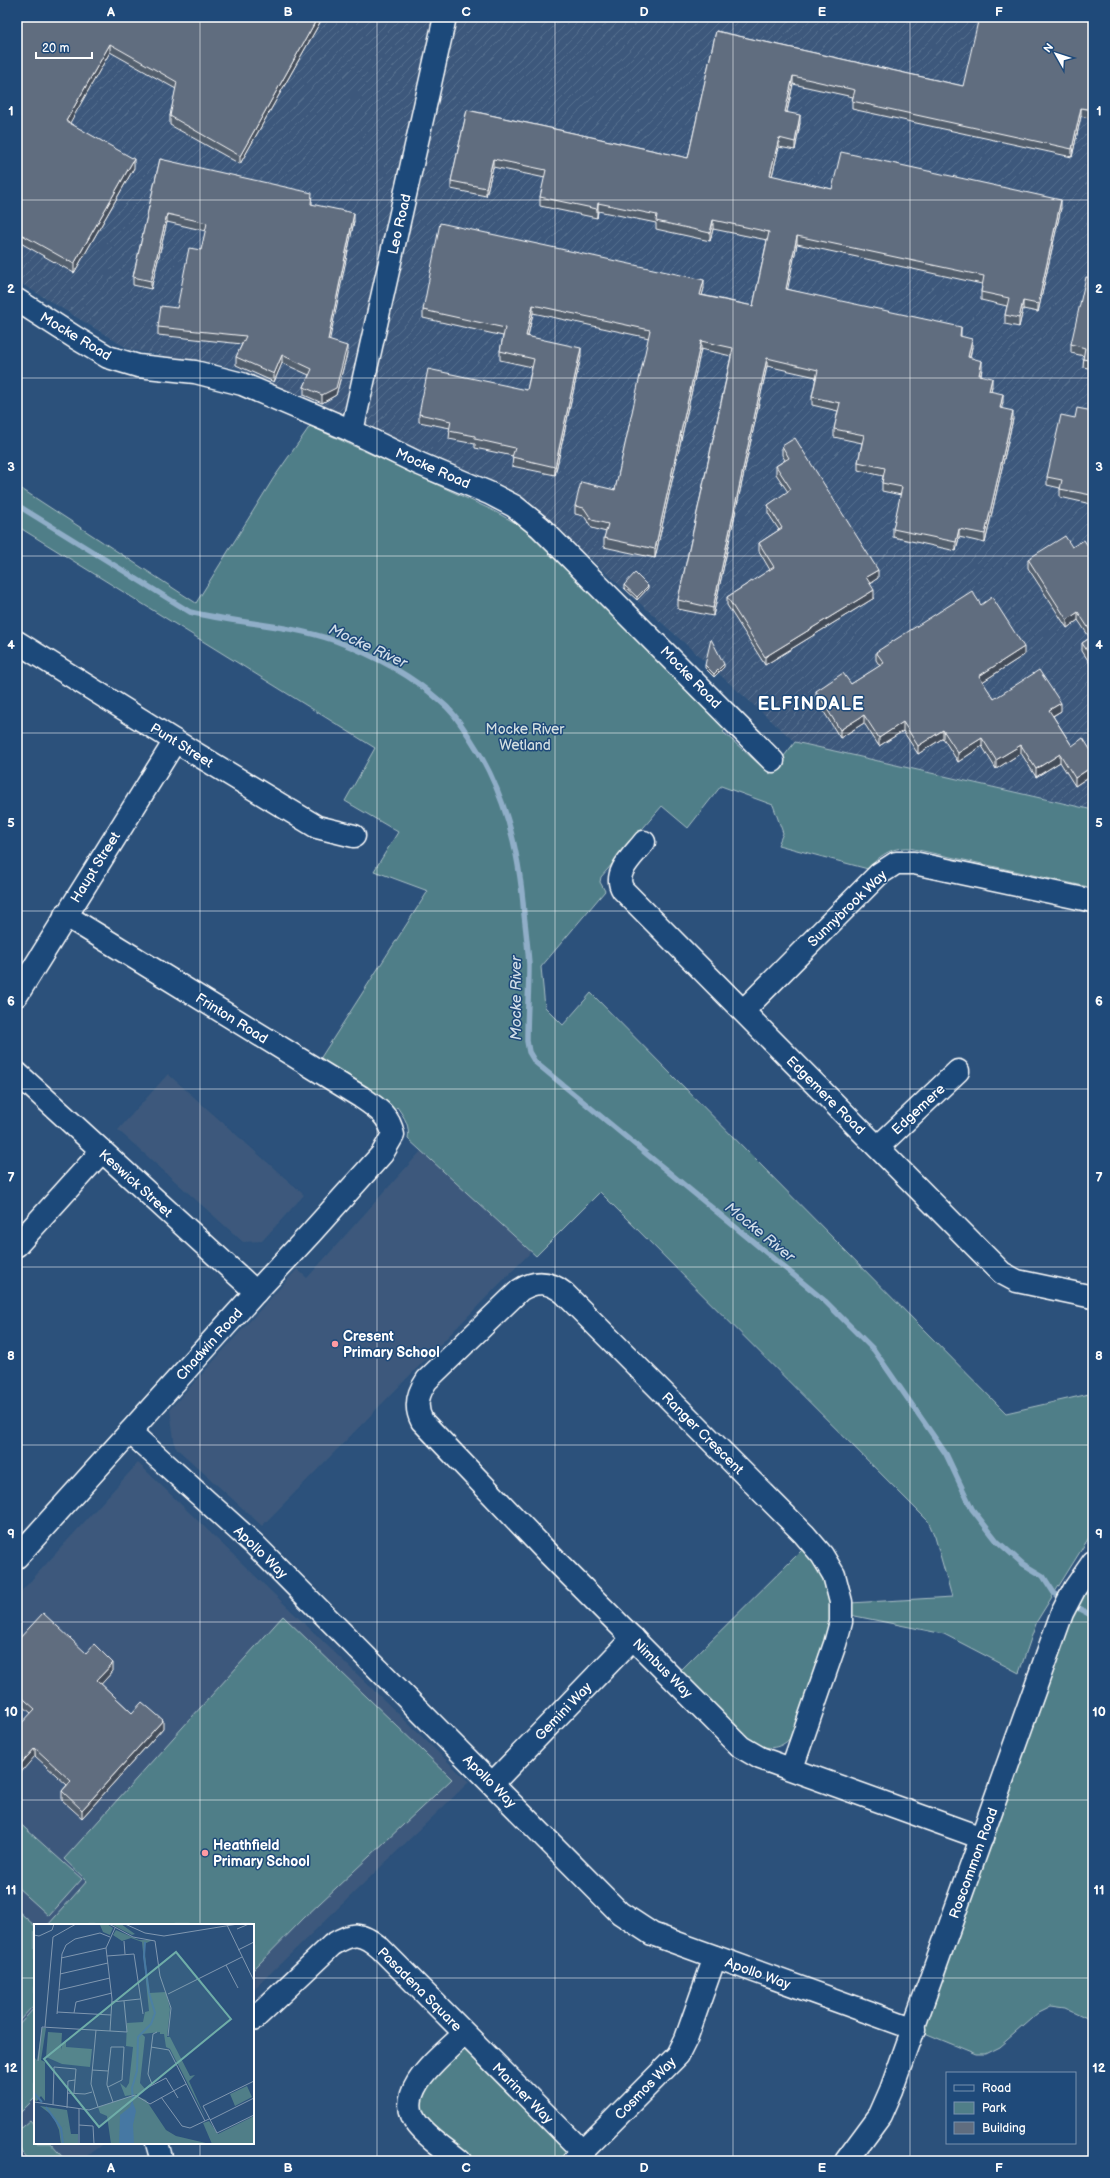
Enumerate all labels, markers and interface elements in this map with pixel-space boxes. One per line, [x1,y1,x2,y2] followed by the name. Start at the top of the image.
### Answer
[106,4,115,20] text: A
[283,4,293,20] text: B
[461,4,471,20] text: C
[639,4,649,20] text: D
[818,4,827,20] text: E
[995,4,1003,20] text: F
[36,34,92,60] scale bar
[1036,34,1076,74] north arrow
[42,41,69,56] text: 20 m
[1041,41,1056,55] text: N
[8,103,14,119] text: 1
[1096,103,1102,119] text: 1
[384,192,415,256] street label: Leo Road
[7,281,15,297] text: 2
[1095,281,1103,297] text: 2
[37,309,114,364] street label: Mocke Road
[393,444,473,493] street label: Mocke Road
[7,459,15,475] text: 3
[1095,459,1103,475] text: 3
[326,620,411,674] water label: Mocke River
[7,637,15,653] text: 4
[1095,637,1103,653] text: 4
[657,643,725,712] street label: Mocke Road
[757,694,865,715] district label: ELFINDALE
[147,719,217,772] street label: Punt Street
[486,721,565,754] park label: Mocke River Wetland
[7,815,15,831] text: 5
[1095,815,1103,831] text: 5
[67,828,124,906] street label: Haupt Street
[804,866,891,950] street label: Sunnybrook Way
[507,954,526,1040] water label: Mocke River
[192,990,271,1047] street label: Frinton Road
[7,993,15,1009] text: 6
[1095,993,1103,1009] text: 6
[783,1052,869,1138] street label: Edgemere Road
[888,1080,949,1138] street label: Edgemere
[95,1146,176,1221] street label: Keswick Street
[7,1170,15,1186] text: 7
[1095,1170,1103,1186] text: 7
[721,1198,800,1267] water label: Mocke River
[173,1305,246,1384] street label: Chadwin Road
[343,1328,440,1361] place label: Cresent Primary School
[330,1339,340,1349] marker: Cresent Primary School
[7,1348,15,1364] text: 8
[1095,1348,1103,1364] text: 8
[658,1389,748,1478] street label: Ranger Crescent
[230,1523,292,1583] street label: Apollo Way
[7,1526,15,1542] text: 9
[1095,1526,1103,1542] text: 9
[629,1635,697,1702] street label: Nimbus Way
[531,1678,596,1744] street label: Gemini Way
[4,1704,18,1720] text: 10
[1092,1704,1106,1720] text: 10
[460,1751,520,1812] street label: Apollo Way
[945,1805,1001,1921] street label: Roscommon Road
[213,1837,310,1870] place label: Heathfield Primary School
[200,1848,210,1858] marker: Heathfield Primary School
[6,1882,16,1898] text: 11
[1094,1882,1104,1898] text: 11
[34,1924,254,2144] inset map
[374,1944,465,2035] street label: Pasadena Square
[723,1954,793,1993] street label: Apollo Way
[611,2053,680,2123] street label: Cosmos Way
[489,2059,557,2128] street label: Mariner Way
[4,2060,18,2076] text: 12
[1092,2060,1106,2076] text: 12
[946,2072,1076,2144] legend
[982,2081,1011,2096] text: Road
[982,2101,1006,2116] text: Park
[982,2121,1026,2136] text: Building
[106,2160,115,2176] text: A
[283,2160,293,2176] text: B
[461,2160,471,2176] text: C
[639,2160,649,2176] text: D
[818,2160,827,2176] text: E
[995,2160,1003,2176] text: F

